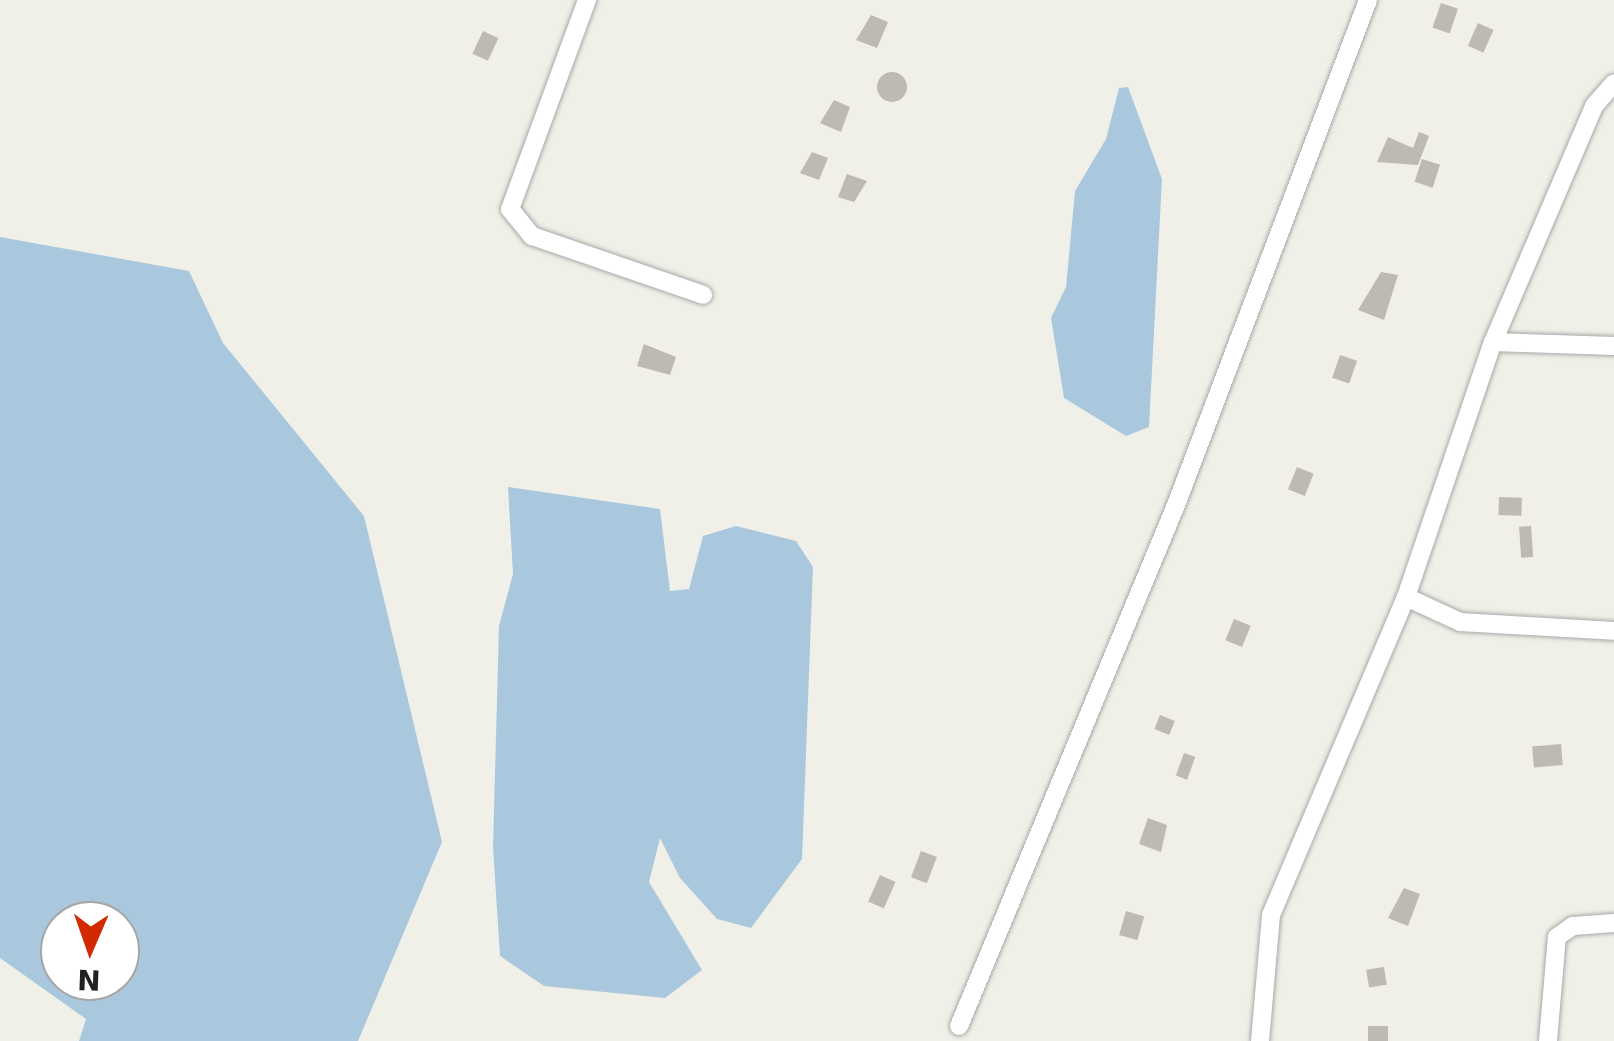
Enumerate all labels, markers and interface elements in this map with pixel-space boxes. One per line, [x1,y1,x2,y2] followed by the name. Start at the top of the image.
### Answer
[40,901,140,1001] north arrow
[77,963,101,996] text: N

